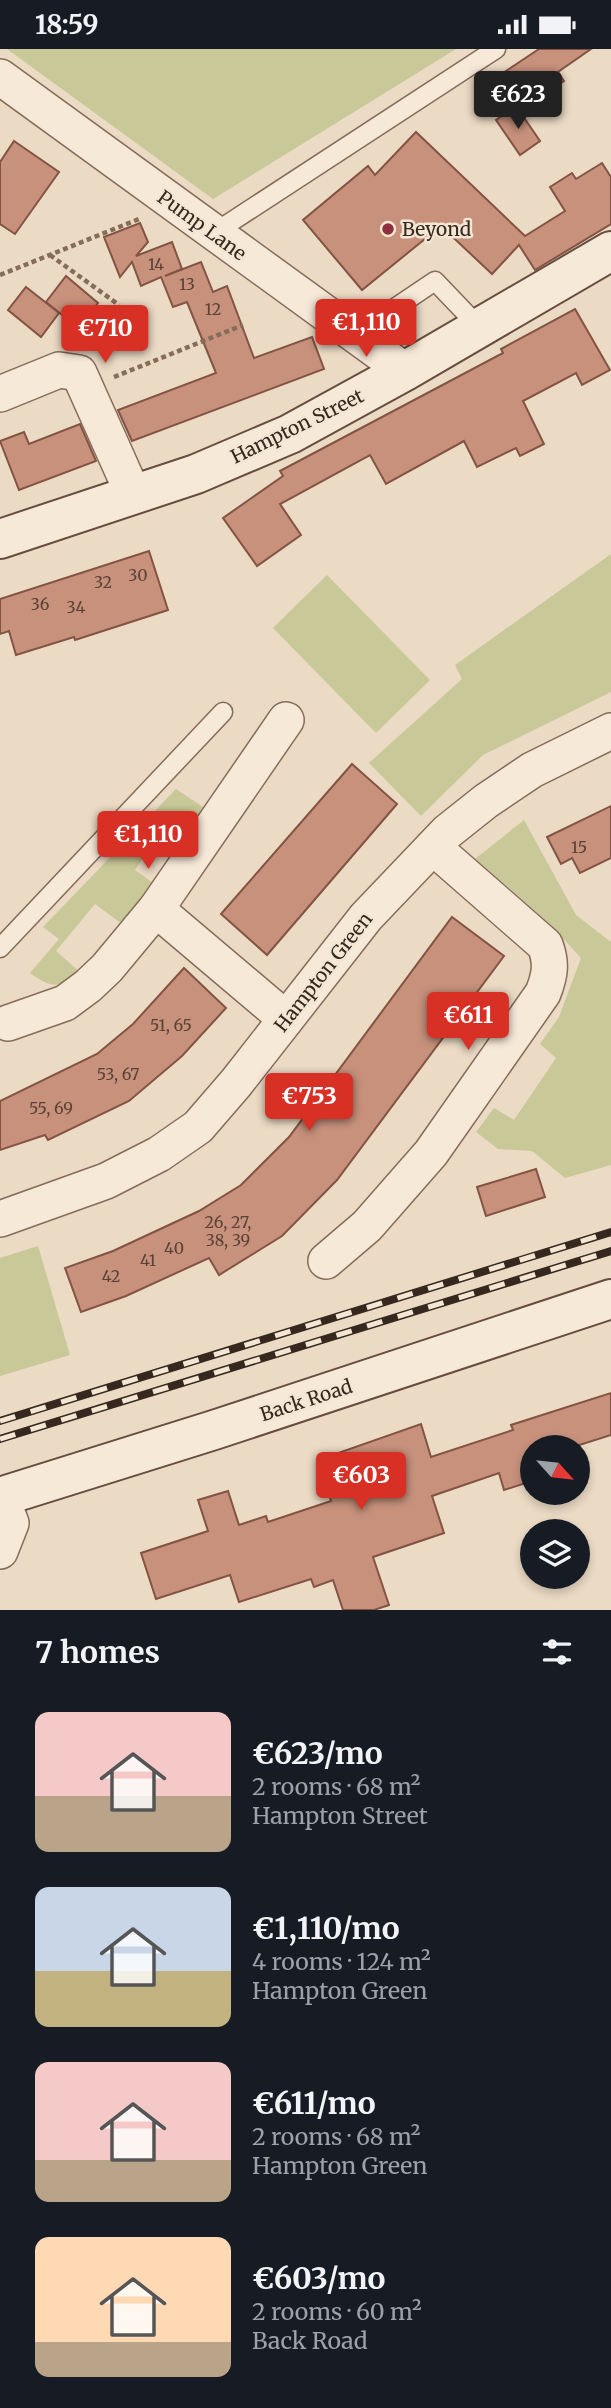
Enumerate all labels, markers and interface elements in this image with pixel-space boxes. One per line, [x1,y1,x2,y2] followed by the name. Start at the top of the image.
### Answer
[35,8,99,41] text: 18:59
[477,71,559,131] pin: €623
[490,79,546,108] text: €623
[153,185,251,265] street label: Pump Lane
[402,217,471,241] place label: Beyond
[380,221,396,237] marker: Beyond
[148,254,164,274] house number: 14
[179,274,195,294] house number: 13
[205,299,221,319] house number: 12
[309,299,423,359] pin: €1,110
[64,305,146,365] pin: €710
[331,307,401,336] text: €1,110
[77,313,133,342] text: €710
[227,383,368,469] street label: Hampton Street
[128,565,148,585] house number: 30
[94,572,112,592] house number: 32
[31,594,50,614] house number: 36
[67,597,86,617] house number: 34
[91,811,205,871] pin: €1,110
[113,819,183,848] text: €1,110
[571,837,587,857] house number: 15
[269,907,377,1037] street label: Hampton Green
[427,993,509,1052] pin: €611
[443,1000,493,1029] text: €611
[150,1015,192,1035] house number: 51, 65
[97,1064,139,1084] house number: 53, 67
[268,1073,350,1133] pin: €753
[281,1081,337,1110] text: €753
[29,1098,73,1118] house number: 55, 69
[205,1212,251,1250] house number: 26, 27, 38, 39
[164,1238,184,1258] house number: 40
[140,1250,156,1270] house number: 41
[102,1266,120,1286] house number: 42
[257,1374,355,1426] street label: Back Road
[520,1435,590,1505] north arrow
[520,1435,590,1589] map controls
[320,1453,402,1512] pin: €603
[332,1460,390,1489] text: €603
[520,1519,590,1589] button: layers
[35,1633,160,1671] text: 7 homes
[538,1633,576,1671] icon: filters
[252,1734,383,1772] text: €623/mo
[91,1740,175,1824] icon: home
[252,1772,420,1801] text: 2 rooms · 68 m²
[252,1801,428,1830] text: Hampton Street
[252,1909,400,1947] text: €1,110/mo
[91,1915,175,1999] icon: home
[252,1947,431,1976] text: 4 rooms · 124 m²
[252,1976,428,2005] text: Hampton Green
[252,2084,376,2122] text: €611/mo
[91,2090,175,2174] icon: home
[252,2122,420,2151] text: 2 rooms · 68 m²
[252,2151,428,2180] text: Hampton Green
[252,2259,385,2297] text: €603/mo
[91,2265,175,2349] icon: home
[252,2297,422,2326] text: 2 rooms · 60 m²
[252,2326,368,2355] text: Back Road

